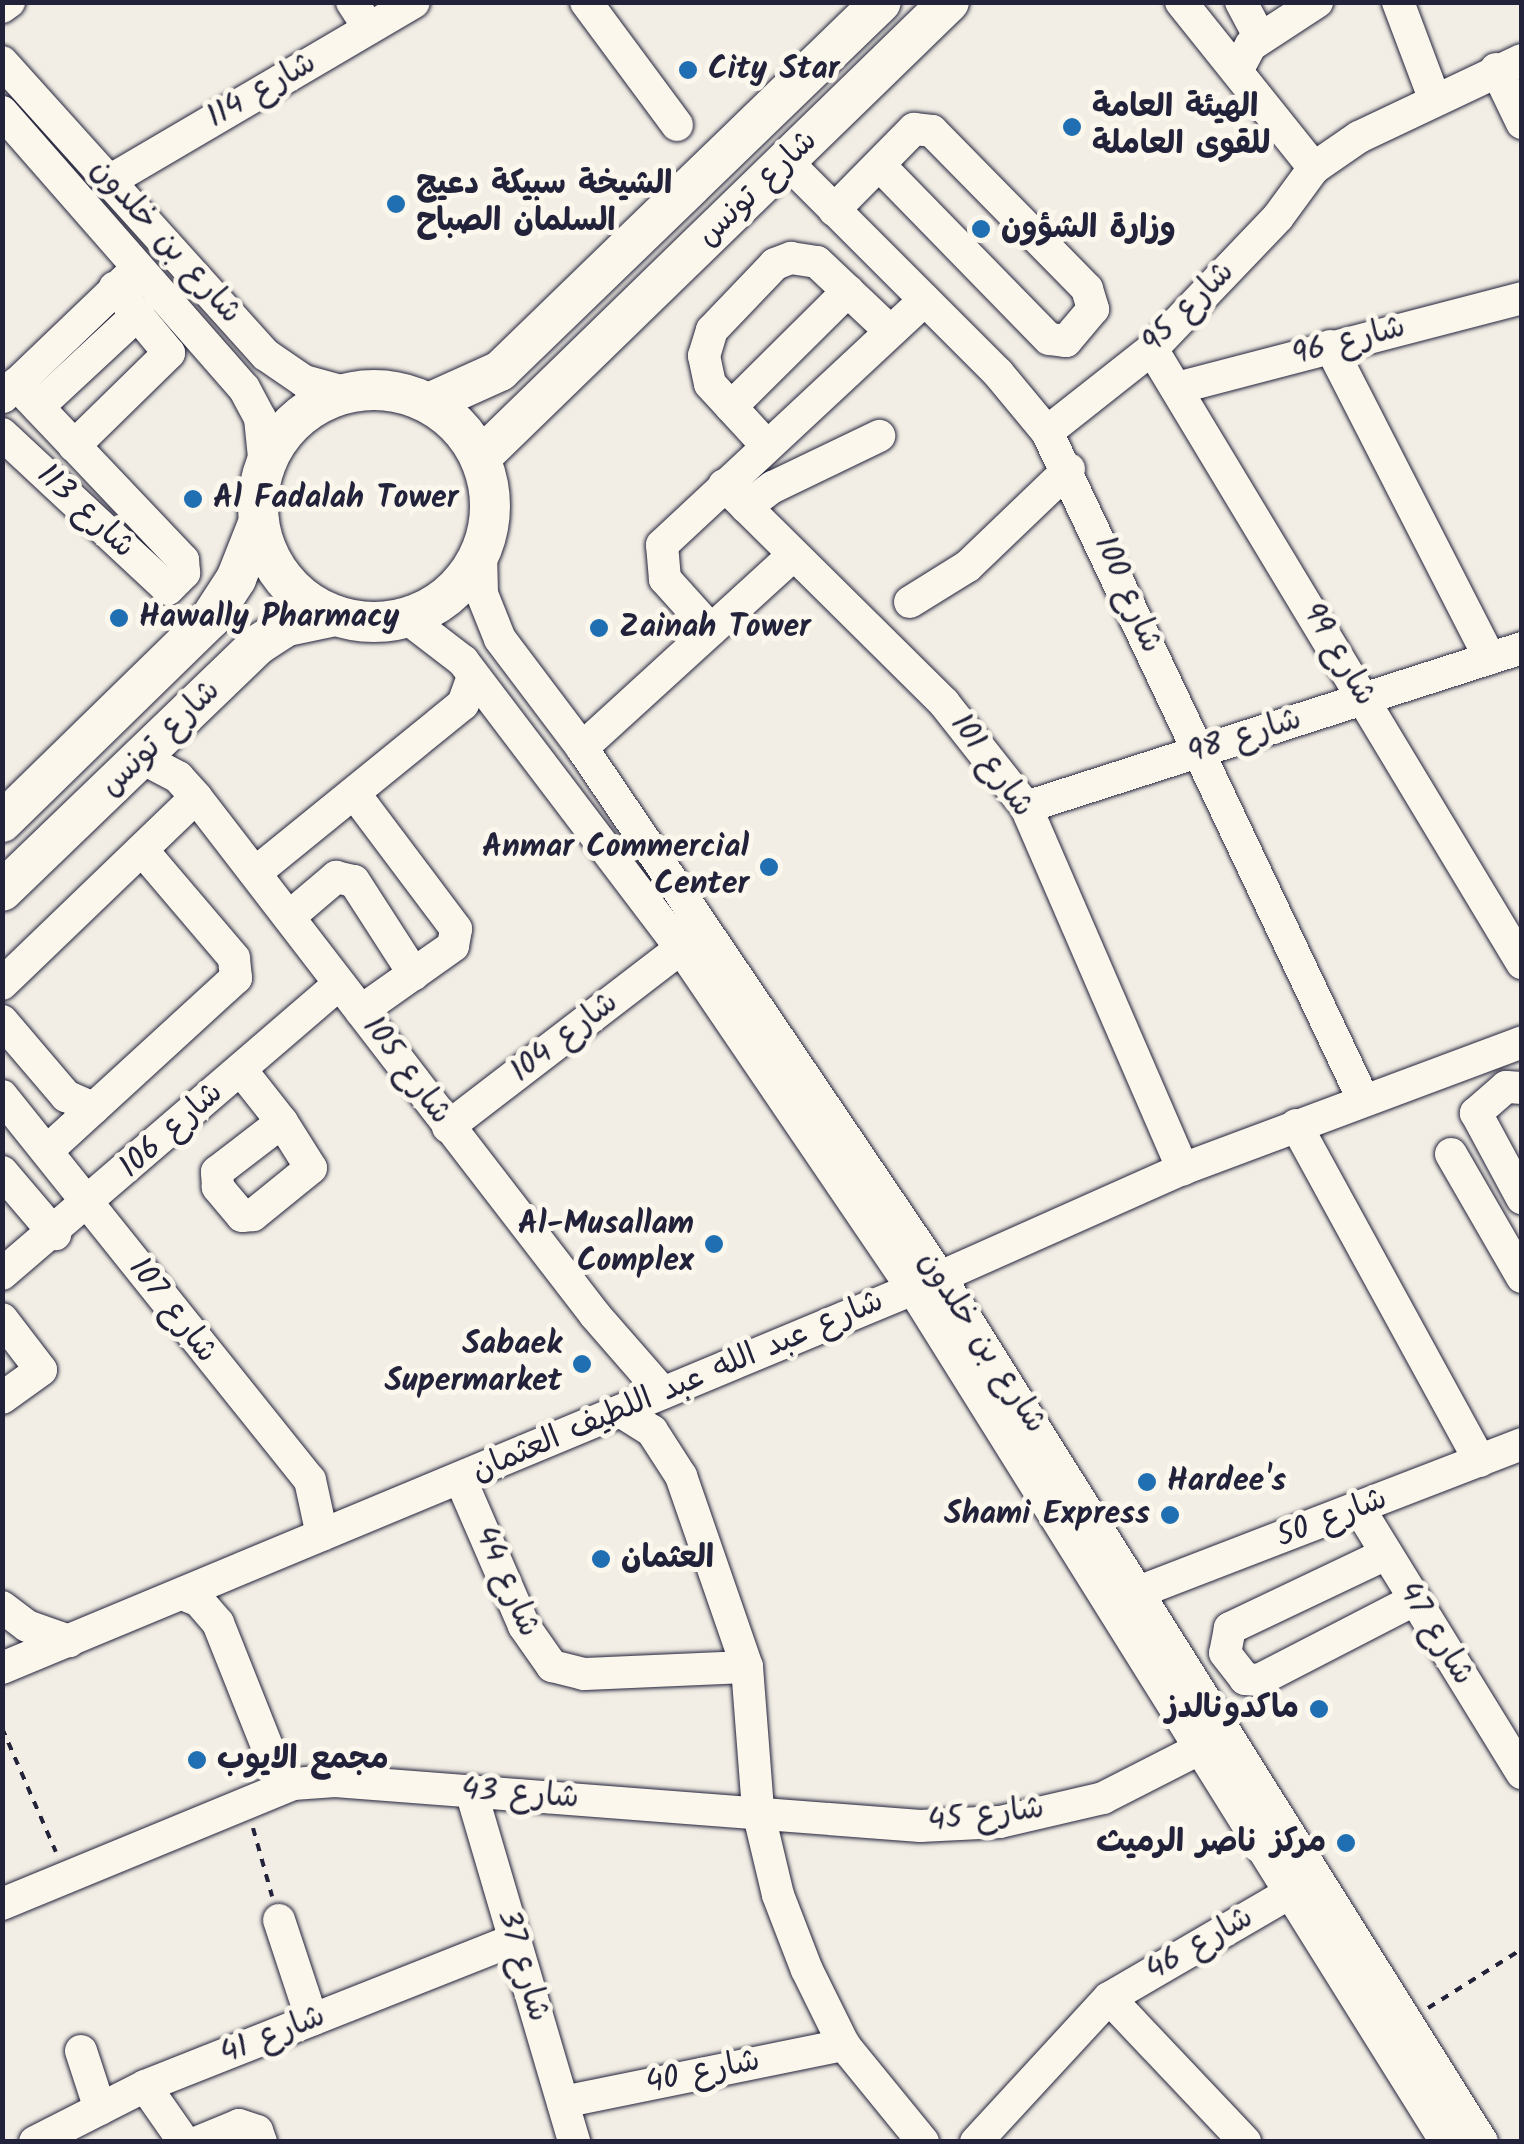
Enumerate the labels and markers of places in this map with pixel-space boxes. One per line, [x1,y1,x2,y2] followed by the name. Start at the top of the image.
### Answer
[708,51,839,89] place label: City Star
[677,59,699,81] marker: City Star
[1092,90,1270,165] place label: الهيئة العامة للقوى العاملة
[1061,116,1083,138] marker: الهيئة العامة للقوى العاملة
[416,167,672,242] place label: الشيخة سبيكة دعيج السلمان الصباح
[385,193,407,215] marker: الشيخة سبيكة دعيج السلمان الصباح
[1001,210,1176,248] place label: وزارة الشؤون
[970,218,992,240] marker: وزارة الشؤون
[213,480,458,518] place label: Al Fadalah Tower
[182,488,204,510] marker: Al Fadalah Tower
[139,599,399,637] place label: Hawally Pharmacy
[108,607,130,629] marker: Hawally Pharmacy
[619,609,811,647] place label: Zainah Tower
[588,617,610,639] marker: Zainah Tower
[482,830,749,905] place label: Anmar Commercial Center
[758,856,780,878] marker: Anmar Commercial Center
[518,1207,694,1282] place label: Al-Musallam Complex
[703,1233,725,1255] marker: Al-Musallam Complex
[384,1327,562,1402] place label: Sabaek Supermarket
[571,1353,593,1375] marker: Sabaek Supermarket
[1167,1463,1286,1501] place label: Hardee's
[1136,1471,1158,1493] marker: Hardee's
[944,1496,1150,1534] place label: Shami Express
[1159,1504,1181,1526] marker: Shami Express
[621,1540,714,1578] place label: العثمان
[590,1548,612,1570] marker: العثمان
[1165,1690,1299,1728] place label: ماكدونالدز
[1308,1698,1330,1720] marker: ماكدونالدز
[217,1741,389,1779] place label: مجمع الايوب
[186,1749,208,1771] marker: مجمع الايوب
[1096,1824,1326,1862] place label: مركز ناصر الرميث
[1335,1832,1357,1854] marker: مركز ناصر الرميث

